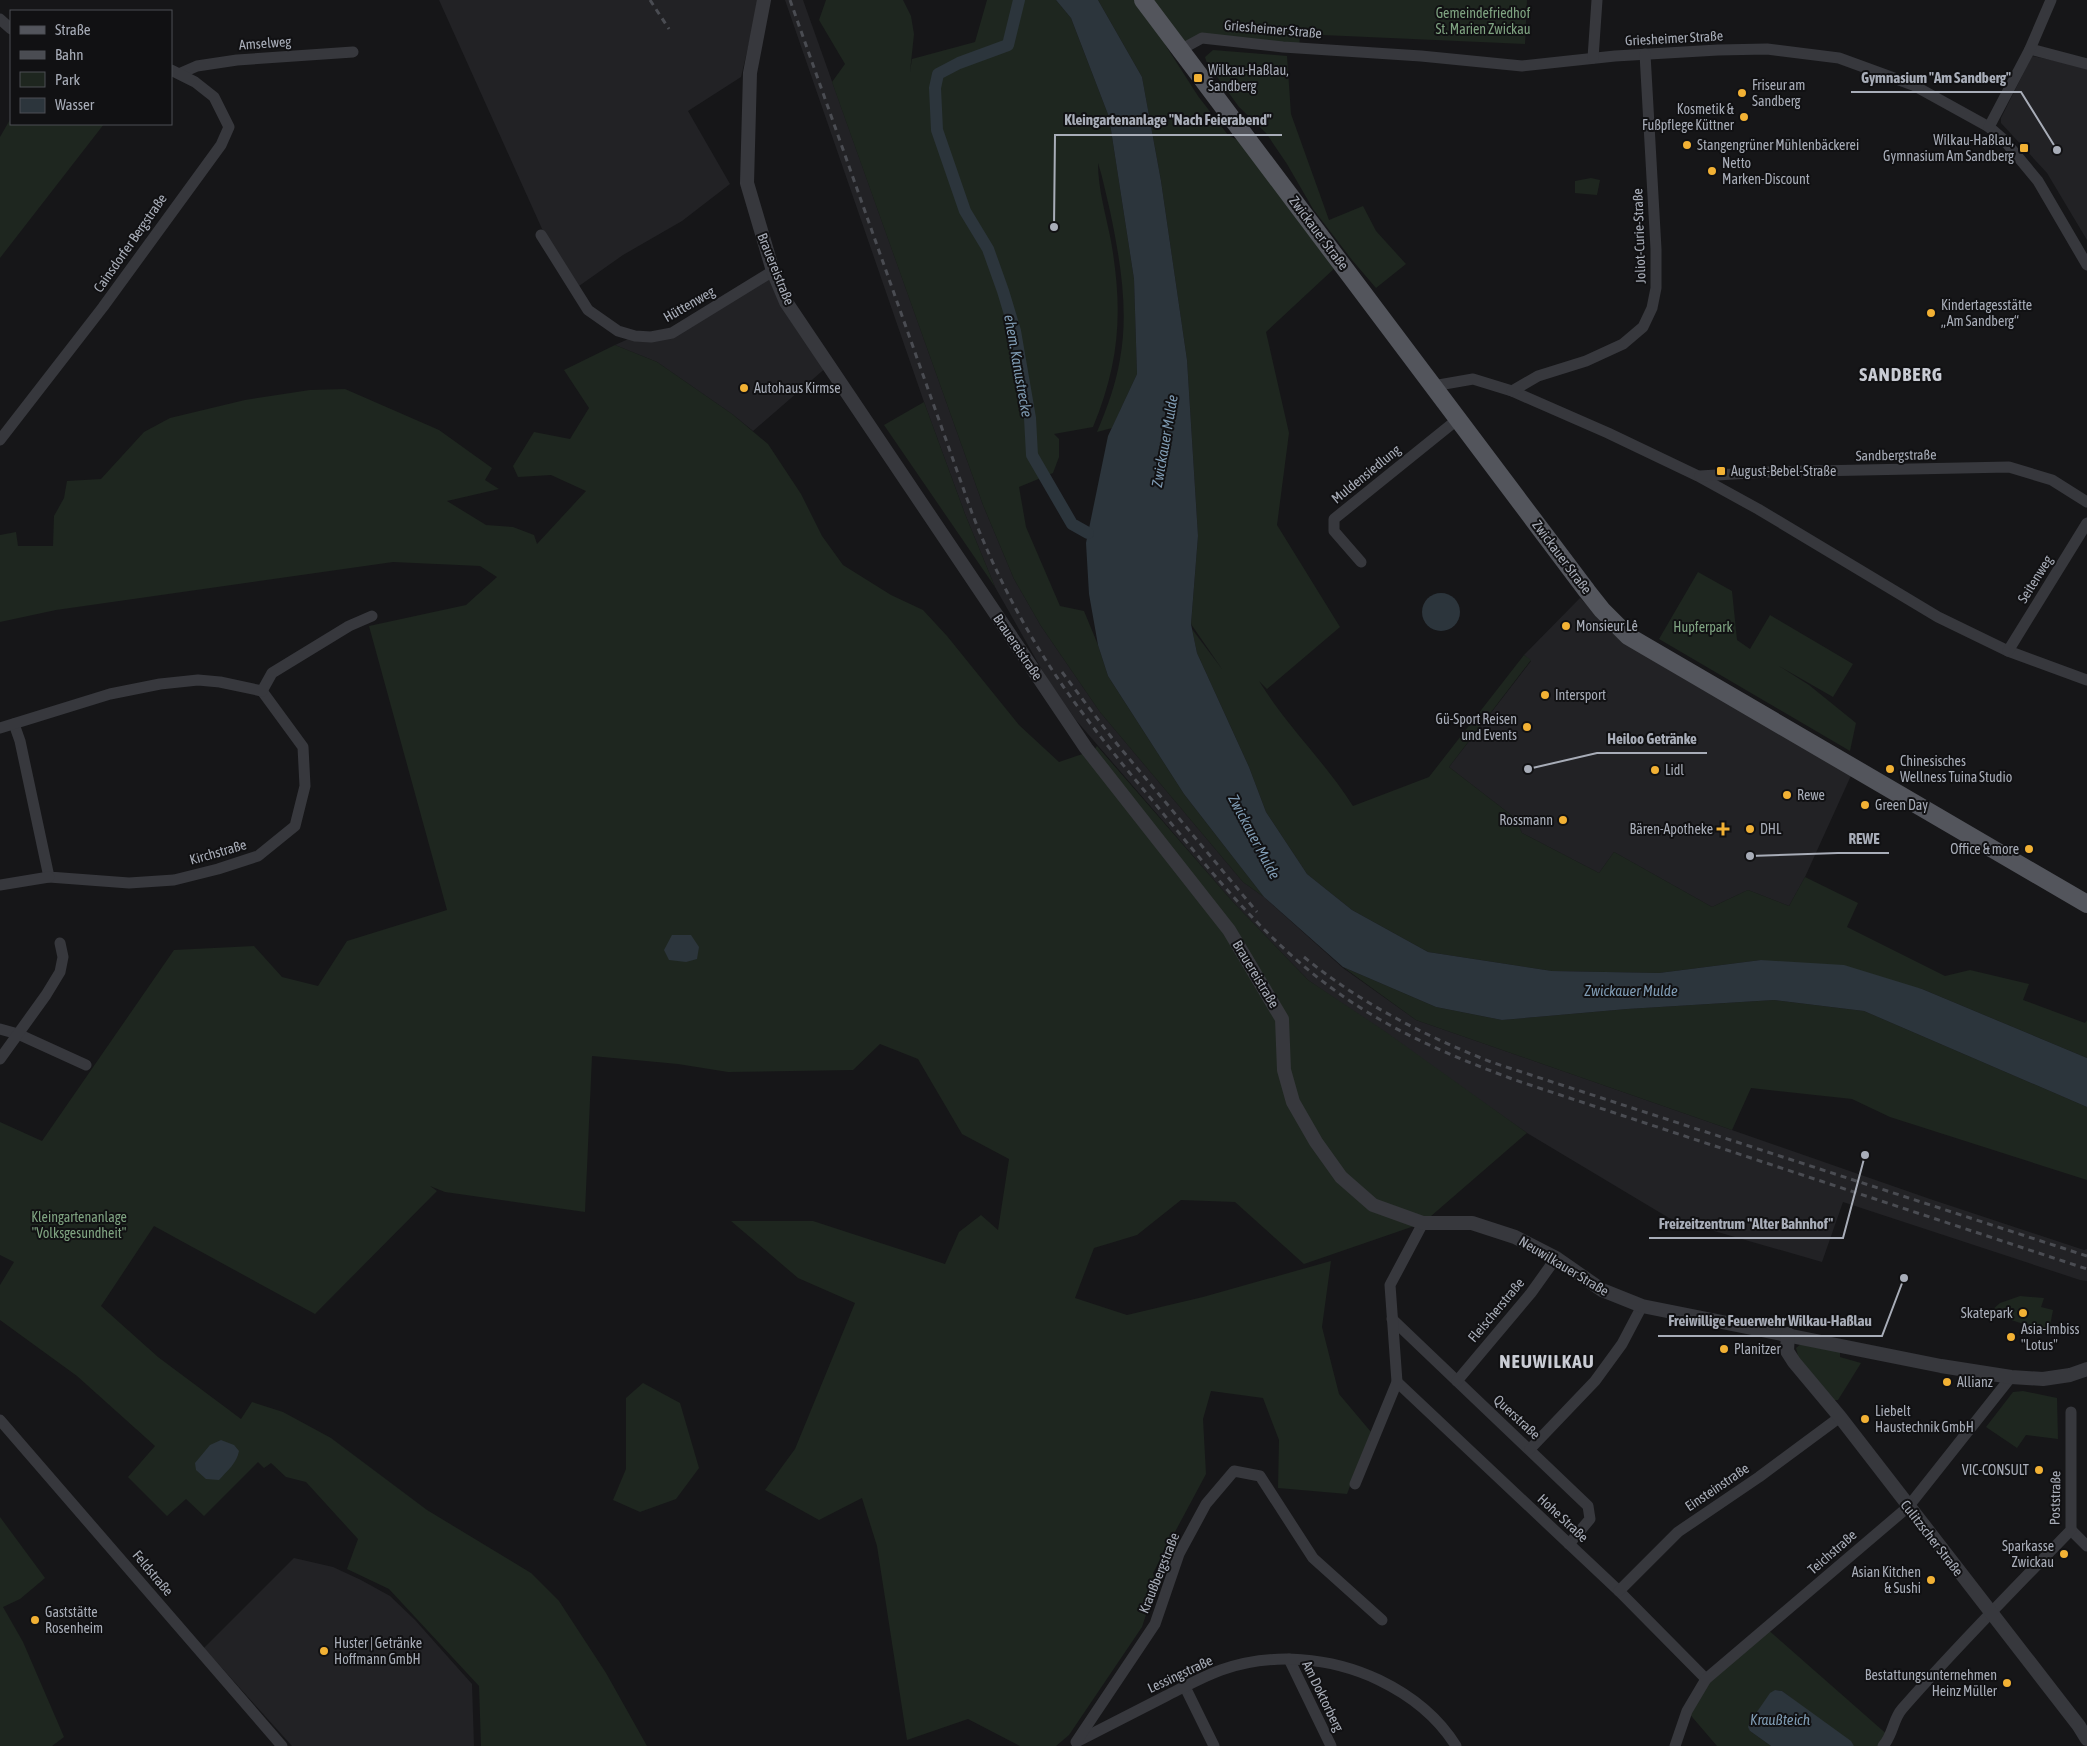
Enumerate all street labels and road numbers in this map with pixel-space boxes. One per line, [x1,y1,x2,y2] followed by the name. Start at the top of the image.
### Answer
[1223,17,1323,41] street label: Griesheimer Straße
[1625,27,1723,49] street label: Griesheimer Straße
[238,33,292,53] street label: Amselweg
[1629,188,1649,284] street label: Joliot-Curie-Straße
[90,191,170,295] street label: Cainsdorfer Bergstraße
[1286,193,1352,273] street label: Zwickauer Straße
[754,231,798,307] street label: Brauereistraße
[661,283,717,325] street label: Hüttenweg
[1328,441,1404,507] street label: Muldensiedlung
[1855,446,1937,464] street label: Sandbergstraße
[1529,517,1595,597] street label: Zwickauer Straße
[2014,552,2056,606] street label: Seitenweg
[990,611,1046,683] street label: Brauereistraße
[188,836,248,868] street label: Kirchstraße
[1230,937,1282,1011] street label: Brauereistraße
[1516,1233,1612,1299] street label: Neuwilkauer Straße
[1465,1275,1527,1345] street label: Fleischerstraße
[1490,1391,1544,1443] street label: Querstraße
[1682,1460,1752,1514] street label: Einsteinstraße
[2047,1471,2063,1525] street label: Poststraße
[1535,1491,1591,1545] street label: Hohe Straße
[1898,1497,1966,1579] street label: Culitzscher Straße
[1804,1527,1860,1577] street label: Teichstraße
[1136,1530,1182,1616] street label: Kraußbergstraße
[129,1547,177,1599] street label: Feldstraße
[1145,1652,1215,1696] street label: Lessingstraße
[1299,1658,1347,1734] street label: Am Doktorberg

